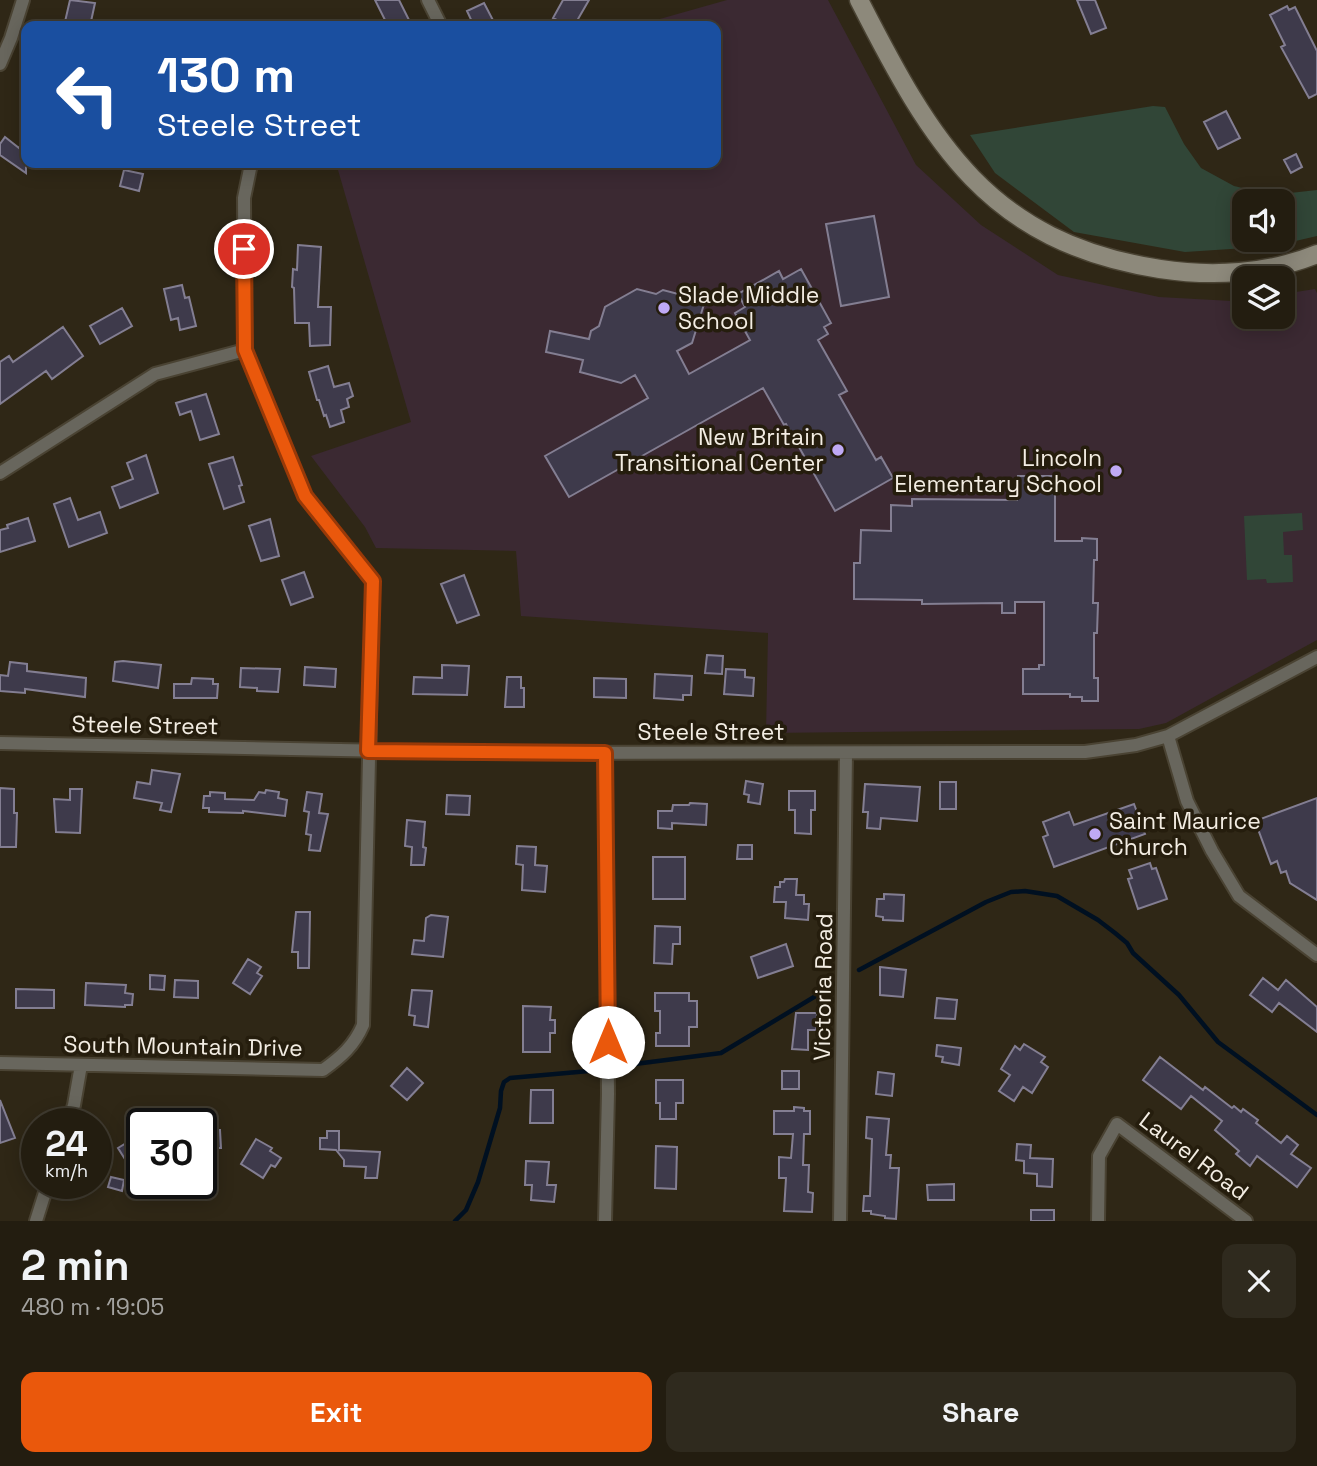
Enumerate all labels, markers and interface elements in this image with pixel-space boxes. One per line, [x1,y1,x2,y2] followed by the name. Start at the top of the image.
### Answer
[157,44,295,106] text: 130 m
[42,49,133,140] icon: left
[157,105,361,145] text: Steele Street
[1232,189,1295,329] map controls
[1232,189,1295,252] button: sound
[214,219,274,279] pin
[225,230,263,268] icon: arrive
[1232,266,1295,329] button: layers
[678,280,819,336] place label: Slade Middle School
[656,300,672,316] marker: Slade Middle School
[615,422,824,478] place label: New Britain Transitional Center
[830,442,846,458] marker: New Britain Transitional Center
[894,443,1102,499] place label: Lincoln Elementary School
[1108,463,1124,479] marker: Lincoln Elementary School
[71,709,219,741] street label: Steele Street
[638,717,784,747] street label: Steele Street
[1109,806,1261,862] place label: Saint Maurice Church
[1087,826,1103,842] marker: Saint Maurice Church
[807,913,839,1061] street label: Victoria Road
[571,1005,645,1079] position arrow
[63,1029,303,1063] street label: South Mountain Drive
[1133,1105,1255,1207] street label: Laurel Road
[126,1108,217,1199] speed limit sign: 30
[45,1122,88,1166] text: 24
[45,1159,88,1182] text: km/h
[21,1239,130,1292] text: 2 min
[1222,1244,1296,1318] button: close
[21,1292,164,1322] text: 480 m · 19:05
[21,1372,652,1452] button: Exit
[666,1372,1296,1452] button: Share

